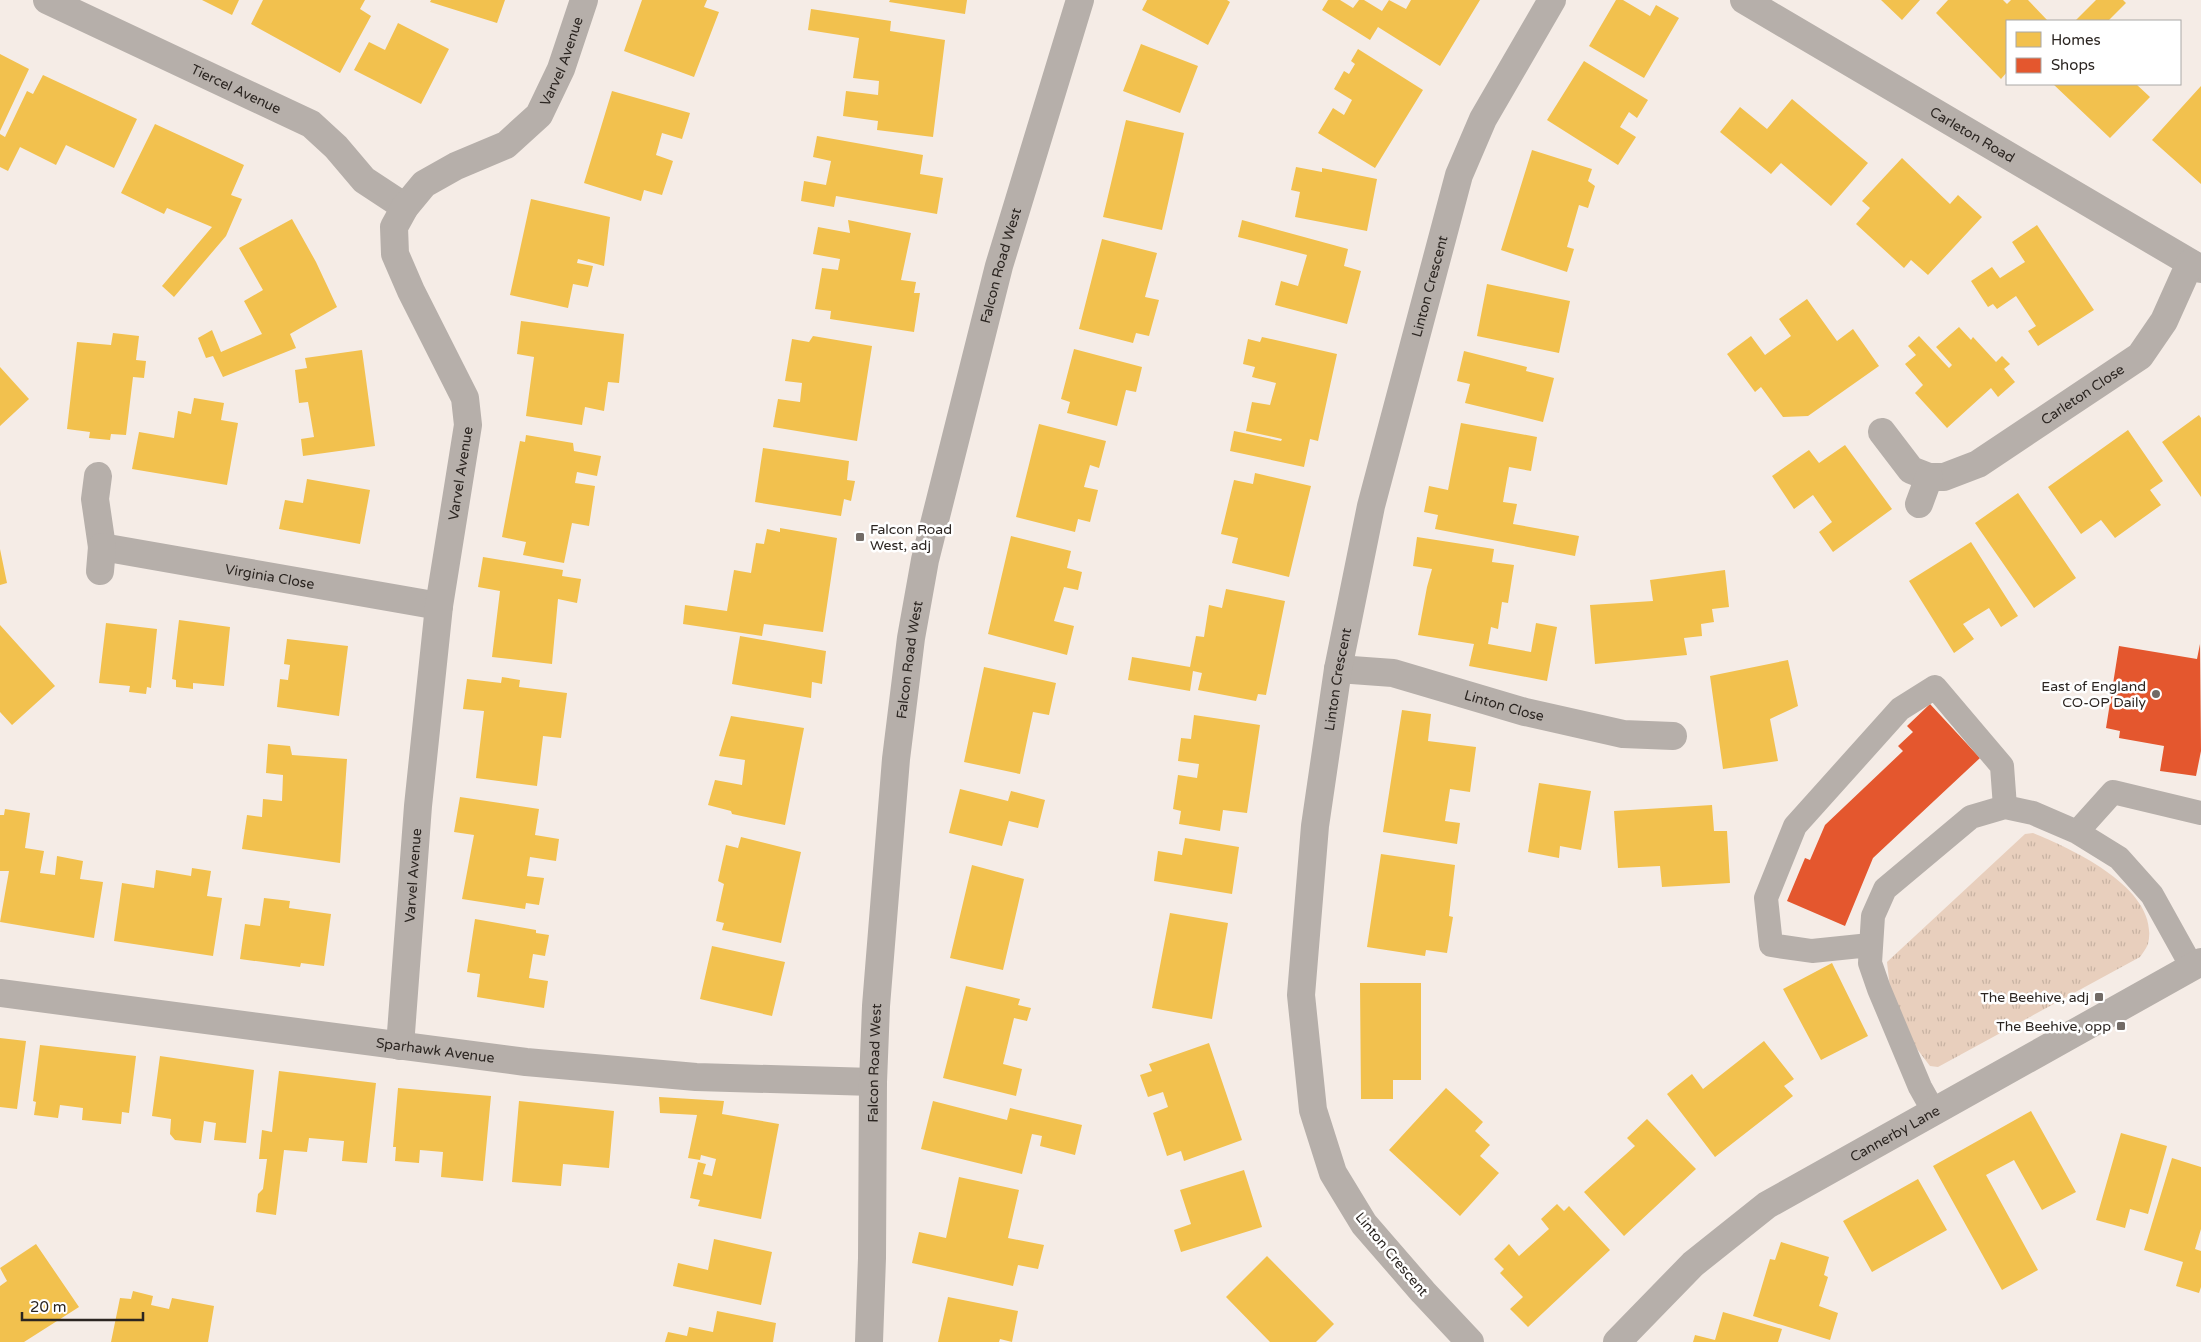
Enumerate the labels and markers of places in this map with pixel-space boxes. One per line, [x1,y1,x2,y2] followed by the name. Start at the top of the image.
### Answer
[870,521,952,554] place label: Falcon Road West, adj
[854,531,866,543] marker: Falcon Road West, adj
[2041,678,2146,711] place label: East of England CO-OP Daily
[2150,688,2162,700] marker: East of England CO-OP Daily
[1980,989,2089,1006] place label: The Beehive, adj
[2093,991,2105,1003] marker: The Beehive, adj
[1996,1018,2111,1035] place label: The Beehive, opp
[2115,1020,2127,1032] marker: The Beehive, opp

